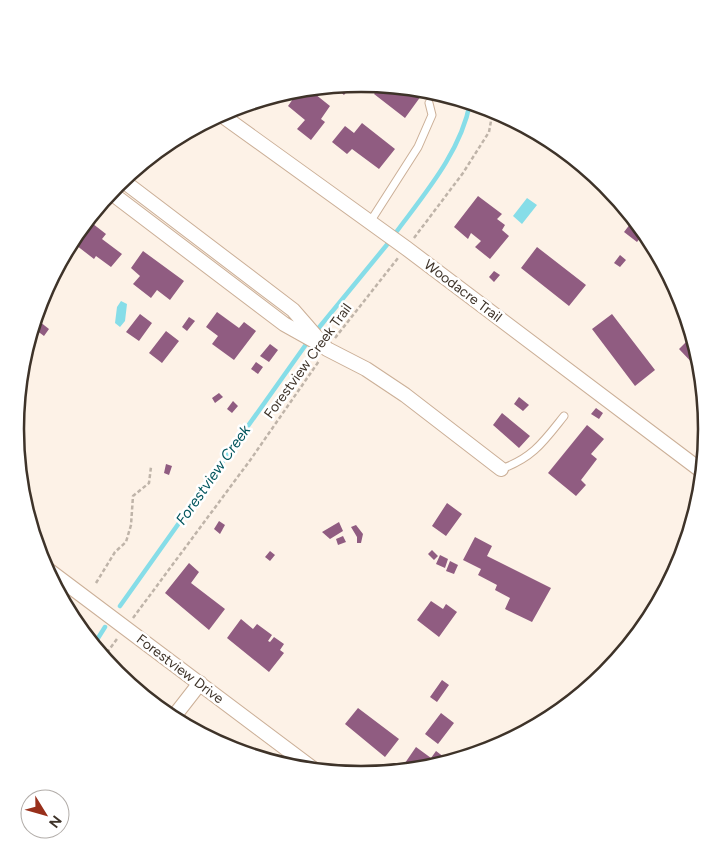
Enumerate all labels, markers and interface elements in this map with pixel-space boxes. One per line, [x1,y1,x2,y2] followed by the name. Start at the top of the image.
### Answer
[421,256,505,326] street label: Woodacre Trail
[261,300,355,422] street label: Forestview Creek Trail
[172,421,254,528] water label: Forestview Creek
[133,631,227,707] street label: Forestview Drive
[20,789,70,839] north arrow
[45,812,65,831] text: N

